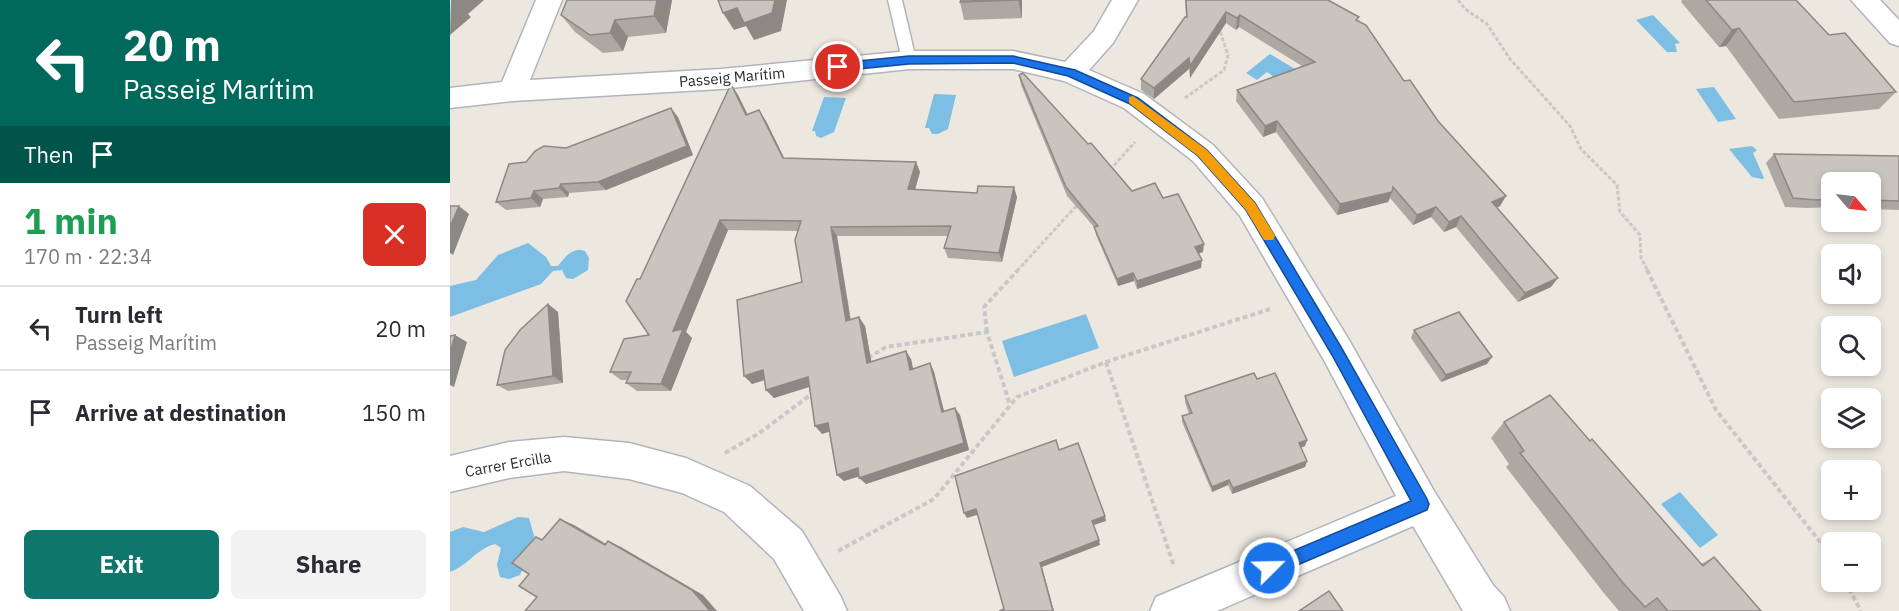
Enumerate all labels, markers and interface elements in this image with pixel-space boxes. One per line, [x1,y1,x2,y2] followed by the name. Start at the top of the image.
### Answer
[123,18,221,73] text: 20 m
[24,24,102,102] icon: left
[812,41,863,92] pin
[821,50,854,83] icon: arrive
[678,63,786,91] street label: Passeig Marítim
[123,71,315,106] text: Passeig Marítim
[86,138,119,171] icon: arrive
[24,140,74,169] text: Then
[1821,172,1881,232] north arrow
[1821,172,1881,592] map controls
[24,197,118,244] text: 1 min
[363,203,426,266] button: close
[24,243,152,270] text: 170 m · 22:34
[1821,244,1881,304] button: sound
[75,300,163,329] text: Turn left
[24,312,57,345] icon: left
[375,314,426,343] text: 20 m
[1821,316,1881,376] button: search
[75,329,217,356] text: Passeig Marítim
[1821,388,1881,448] button: layers
[24,396,57,429] icon: arrive
[75,398,286,427] text: Arrive at destination
[362,398,426,427] text: 150 m
[463,447,553,481] street label: Carrer Ercilla
[1821,460,1881,520] button: +
[24,530,219,599] button: Exit
[231,530,426,599] button: Share
[1821,532,1881,592] button: −
[1237,536,1301,600] position arrow

